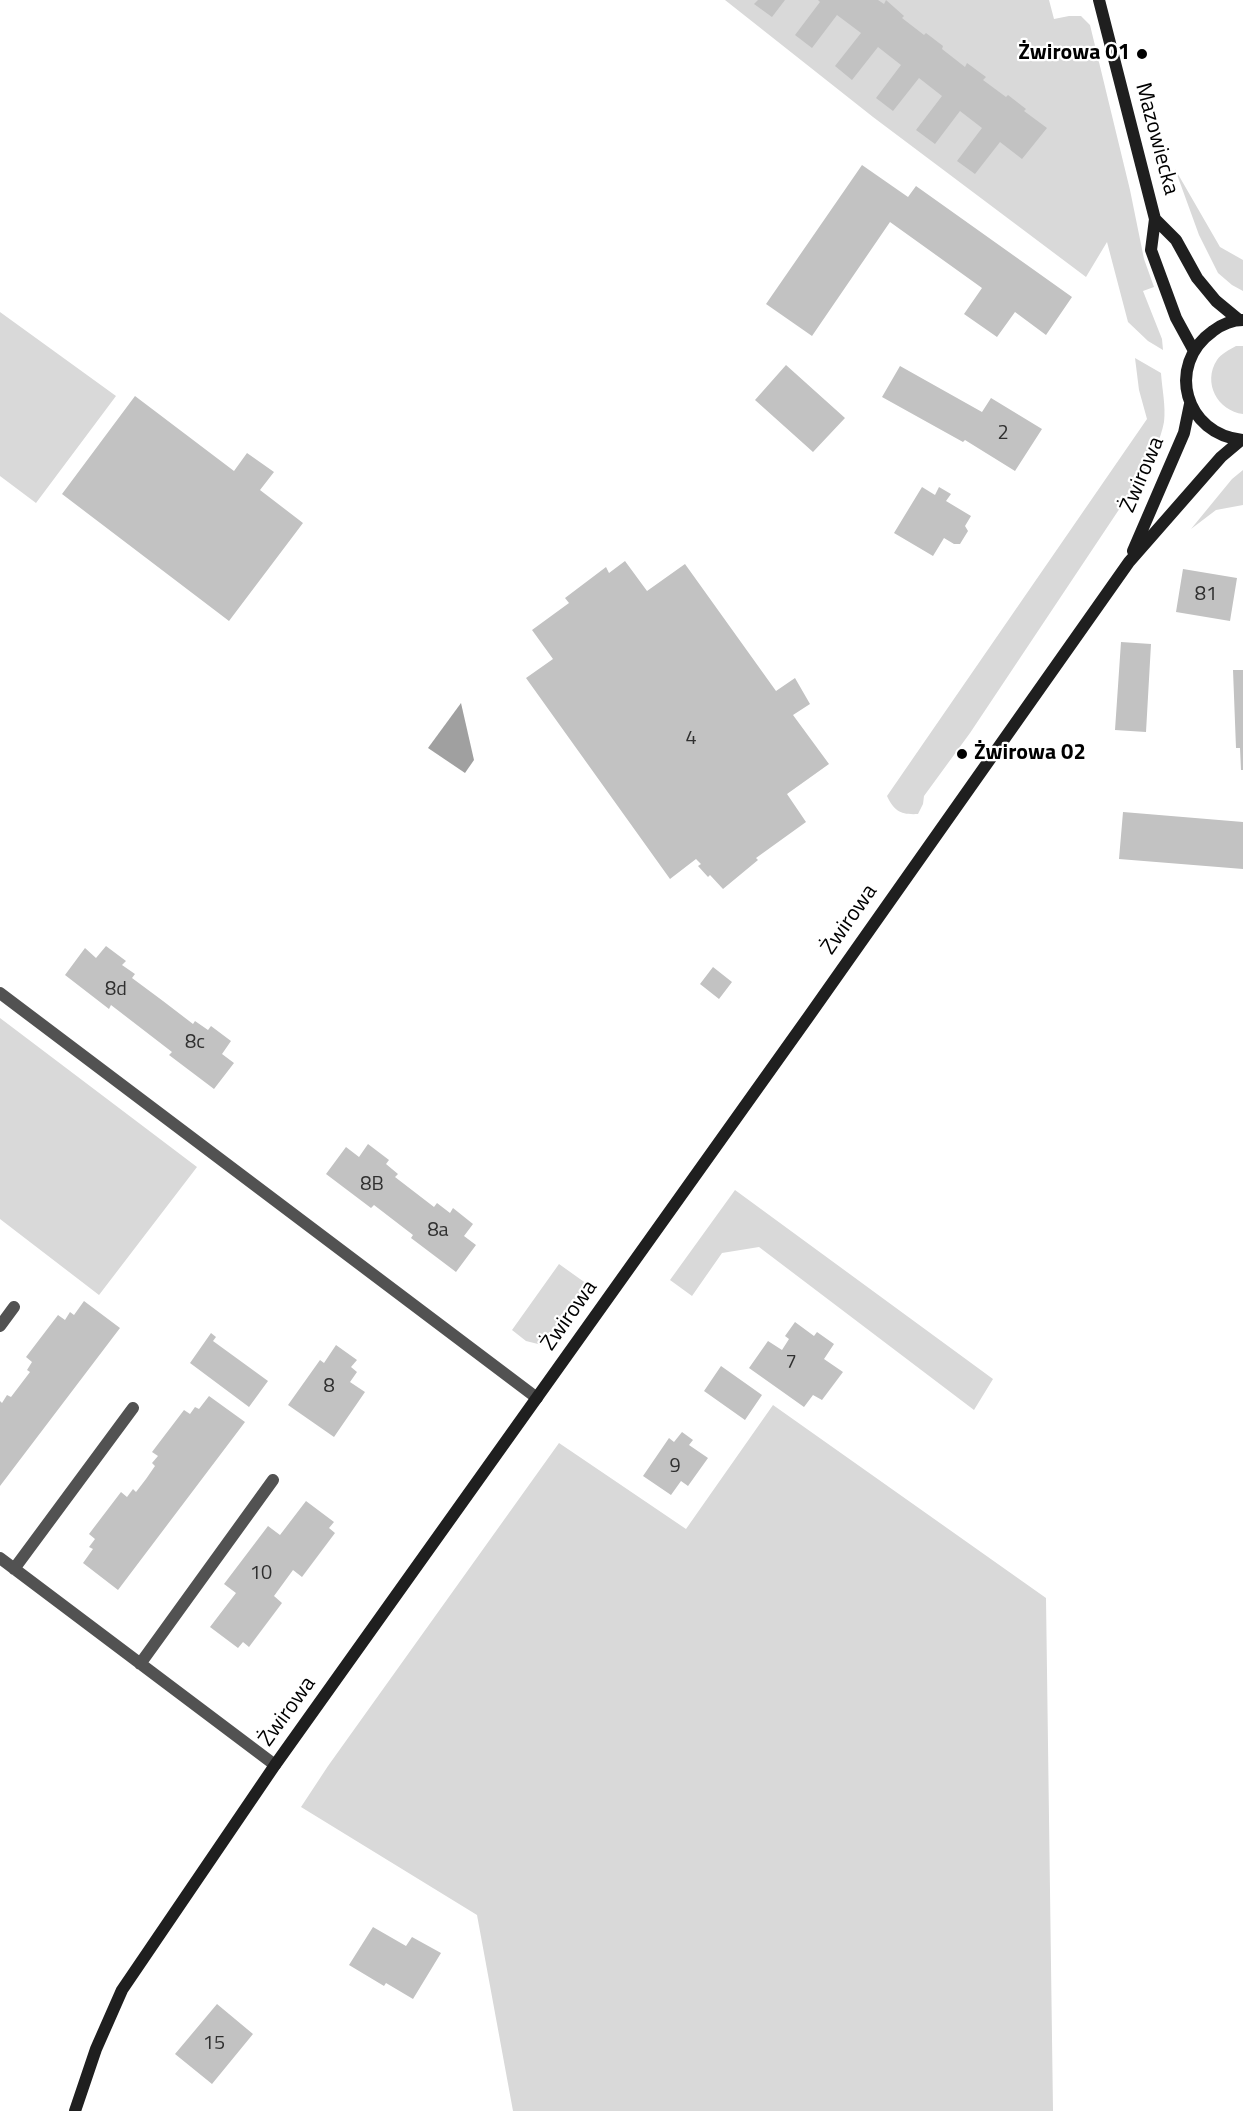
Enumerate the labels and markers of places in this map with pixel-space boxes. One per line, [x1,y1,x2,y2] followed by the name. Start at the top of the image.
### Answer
[1018,41,1130,67] place label: Żwirowa 01
[1135,47,1149,61] marker: Żwirowa 01
[974,741,1086,767] place label: Żwirowa 02
[955,747,969,761] marker: Żwirowa 02

